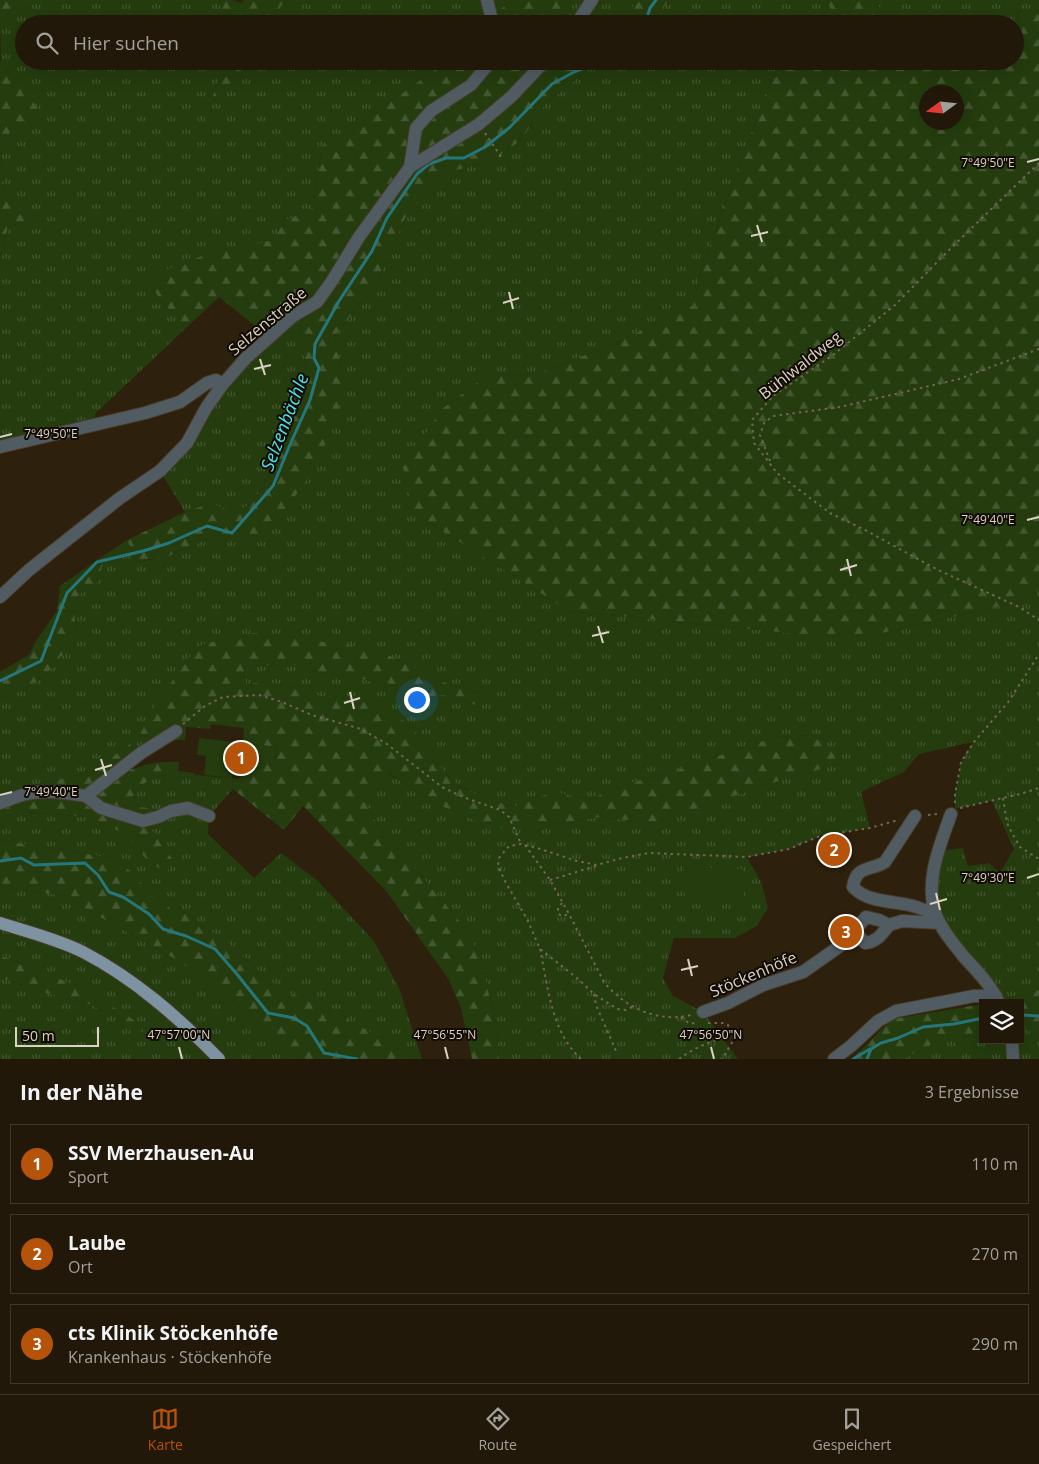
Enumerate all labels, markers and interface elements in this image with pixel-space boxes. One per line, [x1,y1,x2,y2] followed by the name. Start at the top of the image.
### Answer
[15,15,1024,70] search box
[33,29,61,57] icon: search
[73,30,179,56] text: Hier suchen
[919,85,964,130] north arrow
[961,154,1015,171] text: 7°49'50"E
[223,282,311,360] street label: Selzenstraße
[754,326,846,404] street label: Bühlwaldweg
[254,370,314,474] water label: Selzenbächle
[24,425,78,442] text: 7°49'50"E
[961,511,1015,528] text: 7°49'40"E
[404,687,430,713] your location
[225,739,257,777] pin: 1
[24,783,78,800] text: 7°49'40"E
[818,831,850,869] pin: 2
[961,869,1015,886] text: 7°49'30"E
[830,913,862,951] pin: 3
[706,946,800,1002] street label: Stöckenhöfe
[979,999,1024,1044] map controls
[979,999,1024,1044] button: layers
[15,1024,99,1047] scale bar
[22,1026,55,1045] text: 50 m
[148,1026,210,1043] text: 47°57'00"N
[414,1026,476,1043] text: 47°56'55"N
[680,1026,742,1043] text: 47°56'50"N
[20,1078,143,1106] text: In der Nähe
[925,1081,1019,1103] text: 3 Ergebnisse
[68,1140,255,1166] text: SSV Merzhausen-Au
[32,1153,42,1175] text: 1
[972,1153,1018,1175] text: 110 m
[68,1166,108,1188] text: Sport
[68,1230,126,1256] text: Laube
[32,1243,42,1265] text: 2
[972,1243,1018,1265] text: 270 m
[68,1256,93,1278] text: Ort
[68,1320,278,1346] text: cts Klinik Stöckenhöfe
[32,1333,42,1355] text: 3
[972,1333,1018,1355] text: 290 m
[68,1346,272,1368] text: Krankenhaus · Stöckenhöfe
[148,1405,183,1454] tab: Karte
[478,1405,517,1454] tab: Route
[813,1405,891,1454] tab: Gespeichert

